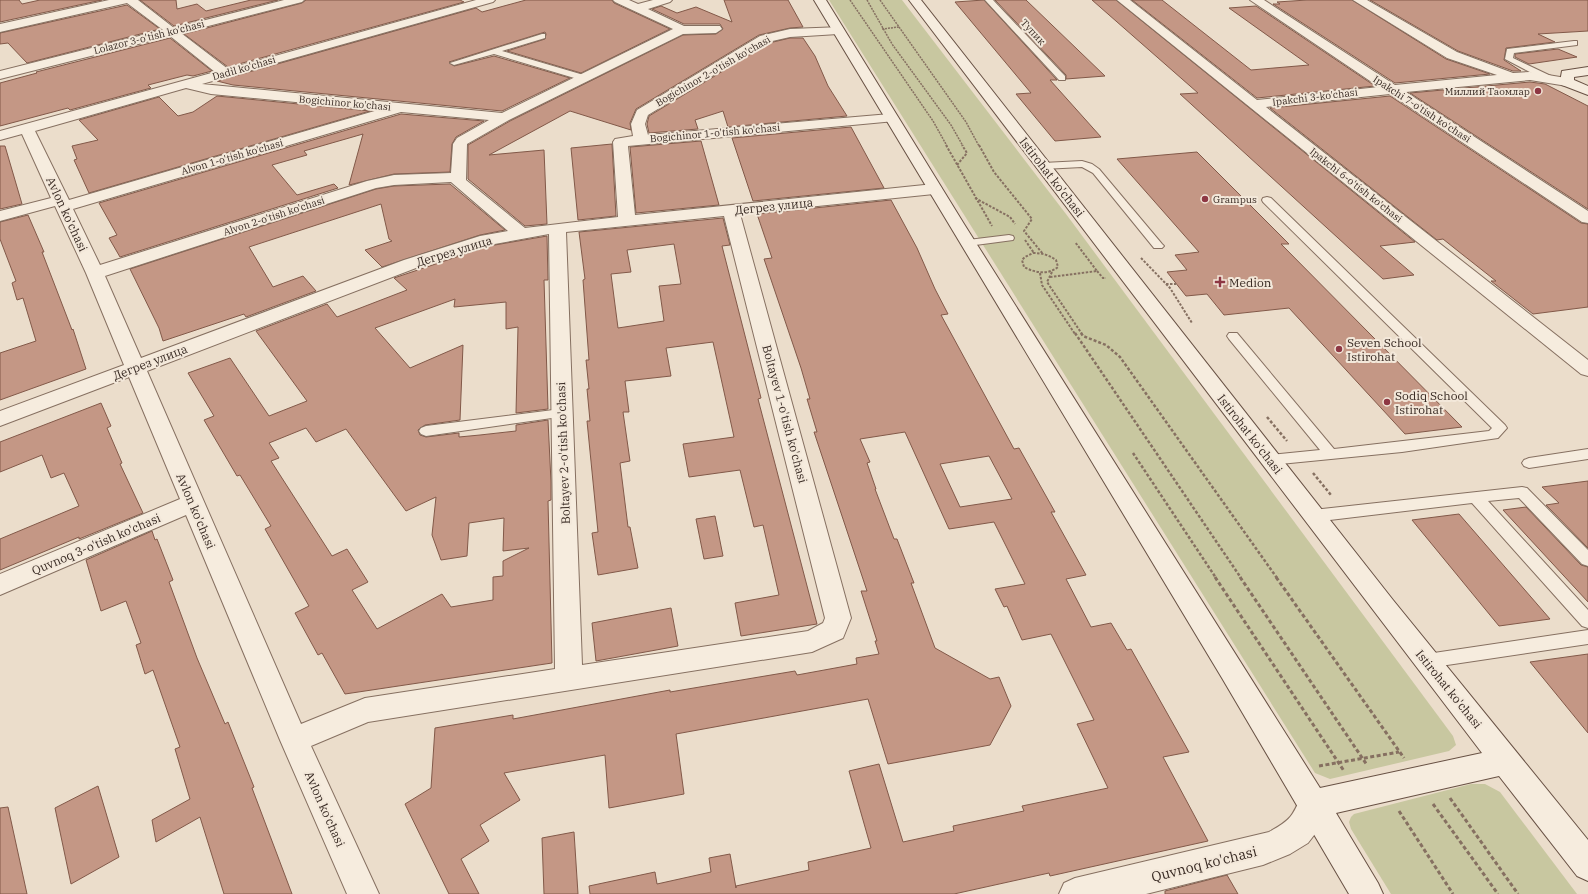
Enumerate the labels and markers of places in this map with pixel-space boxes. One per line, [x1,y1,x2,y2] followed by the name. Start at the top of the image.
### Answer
[1445,85,1530,98] place label: Миллий Таомлар
[1533,86,1543,96] marker: Миллий Таомлар
[1213,193,1257,206] place label: Grampus
[1200,194,1210,204] marker: Grampus
[1229,275,1272,290] place label: Medion
[1214,276,1226,288] marker: Medion
[1347,335,1422,364] place label: Seven School Istirohat
[1334,344,1344,354] marker: Seven School Istirohat
[1395,388,1468,417] place label: Sodiq School Istirohat
[1382,397,1392,407] marker: Sodiq School Istirohat

